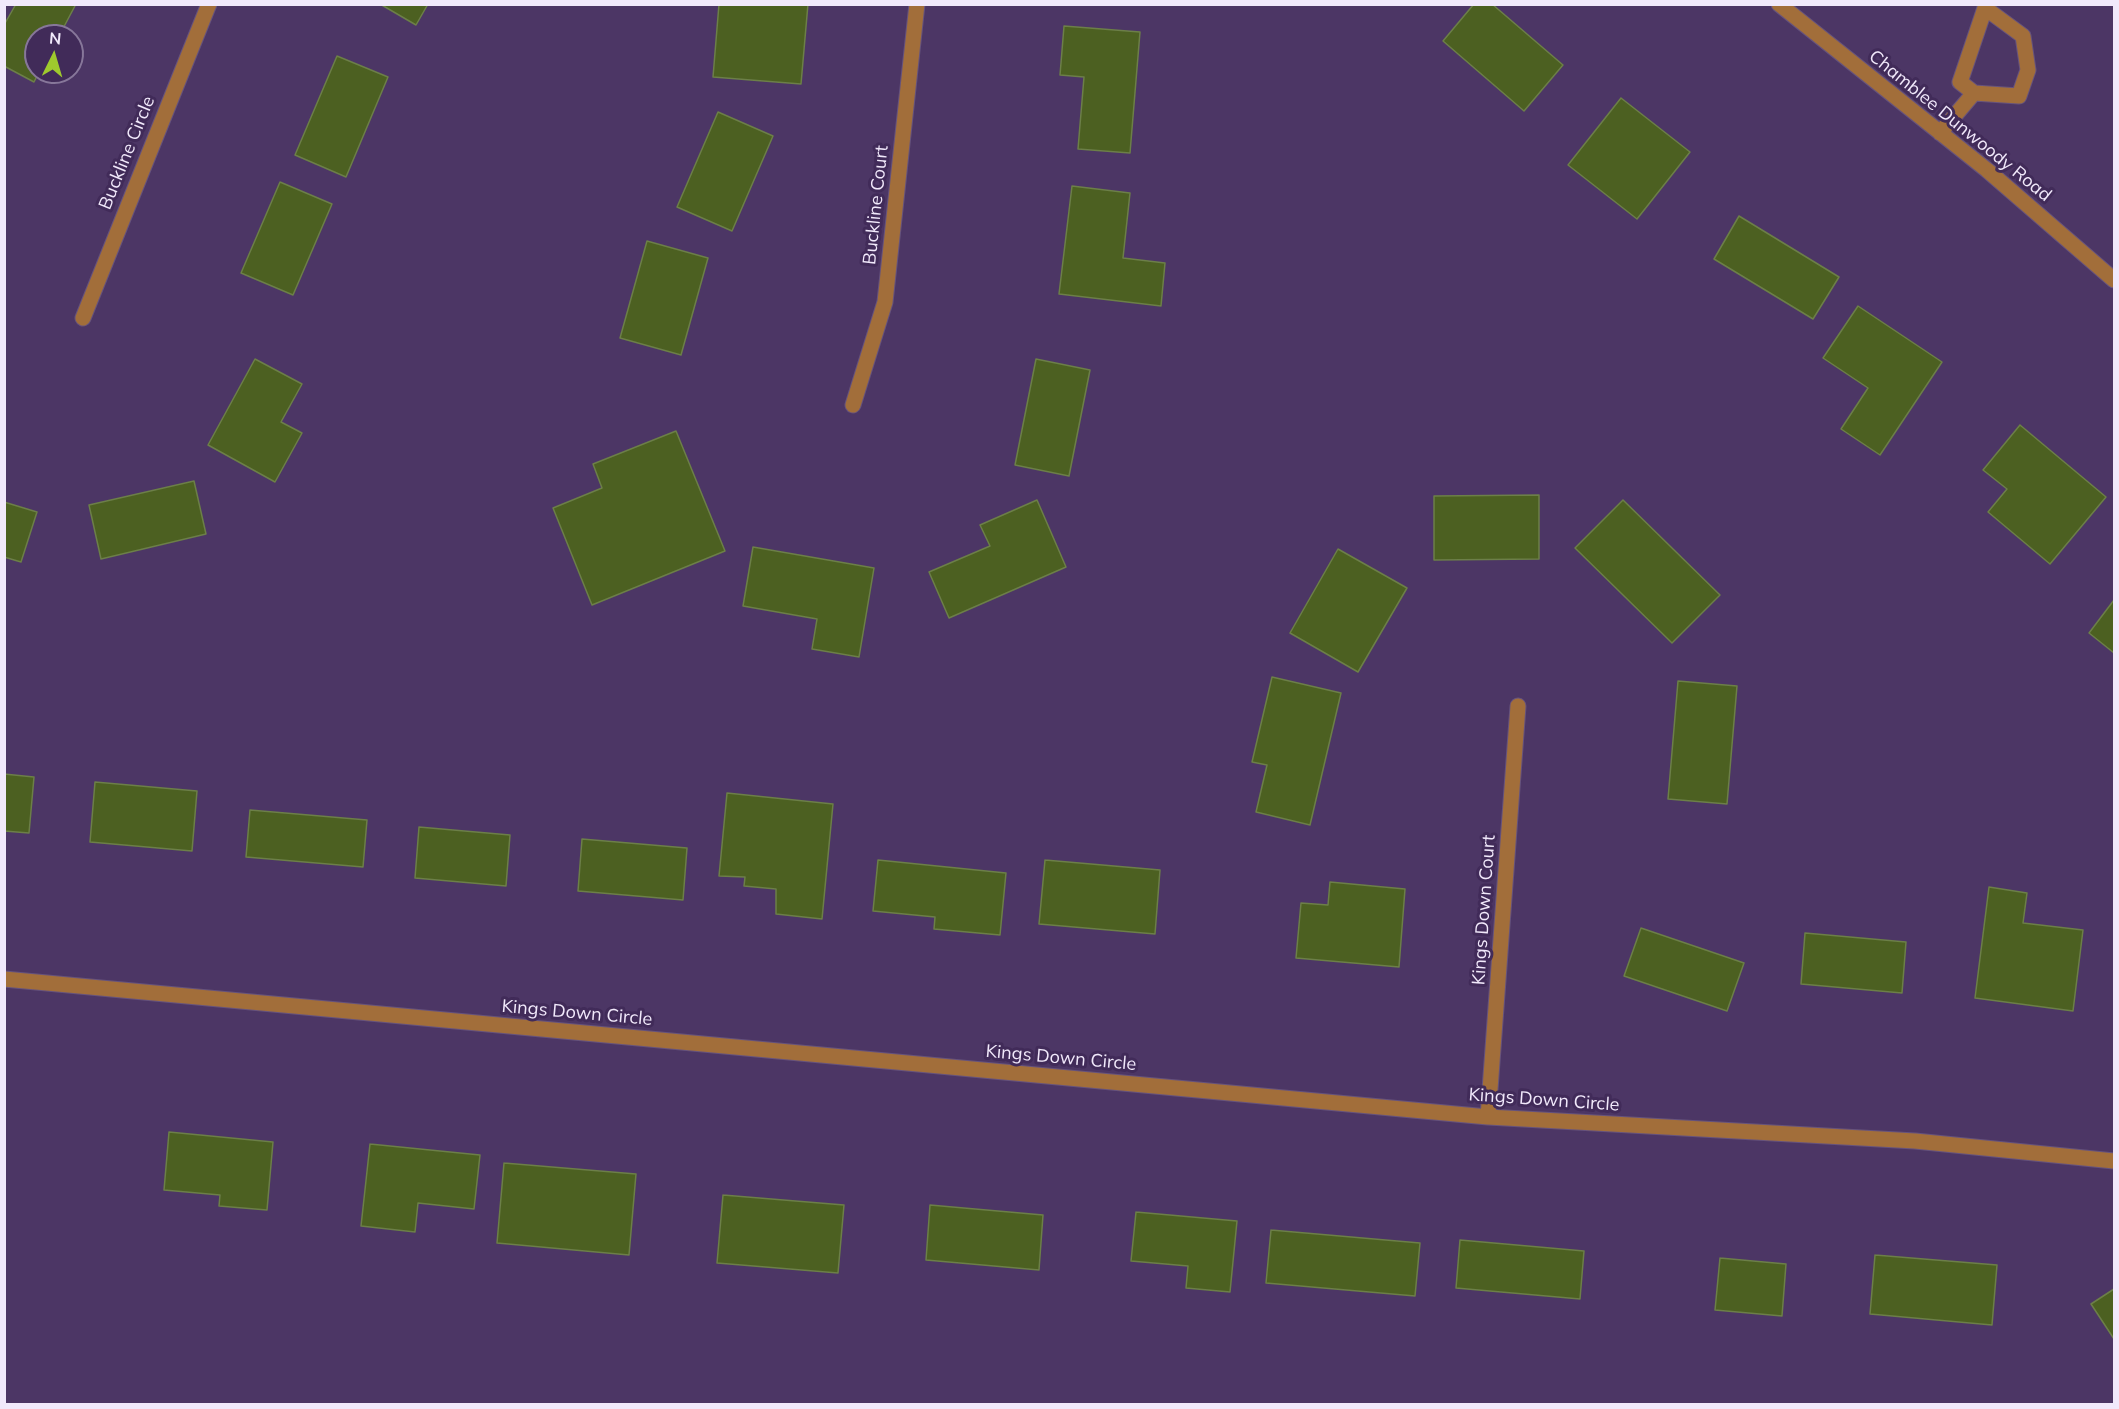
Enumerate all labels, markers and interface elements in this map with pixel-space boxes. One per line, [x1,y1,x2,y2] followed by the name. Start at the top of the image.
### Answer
[24,24,84,84] north arrow
[48,28,62,49] text: N
[1864,46,2056,206] street label: Chamblee Dunwoody Road
[94,93,160,213] street label: Buckline Circle
[859,144,893,266] street label: Buckline Court
[1468,834,1500,986] street label: Kings Down Court
[501,996,653,1030] street label: Kings Down Circle
[985,1041,1137,1075] street label: Kings Down Circle
[1468,1084,1620,1116] street label: Kings Down Circle

